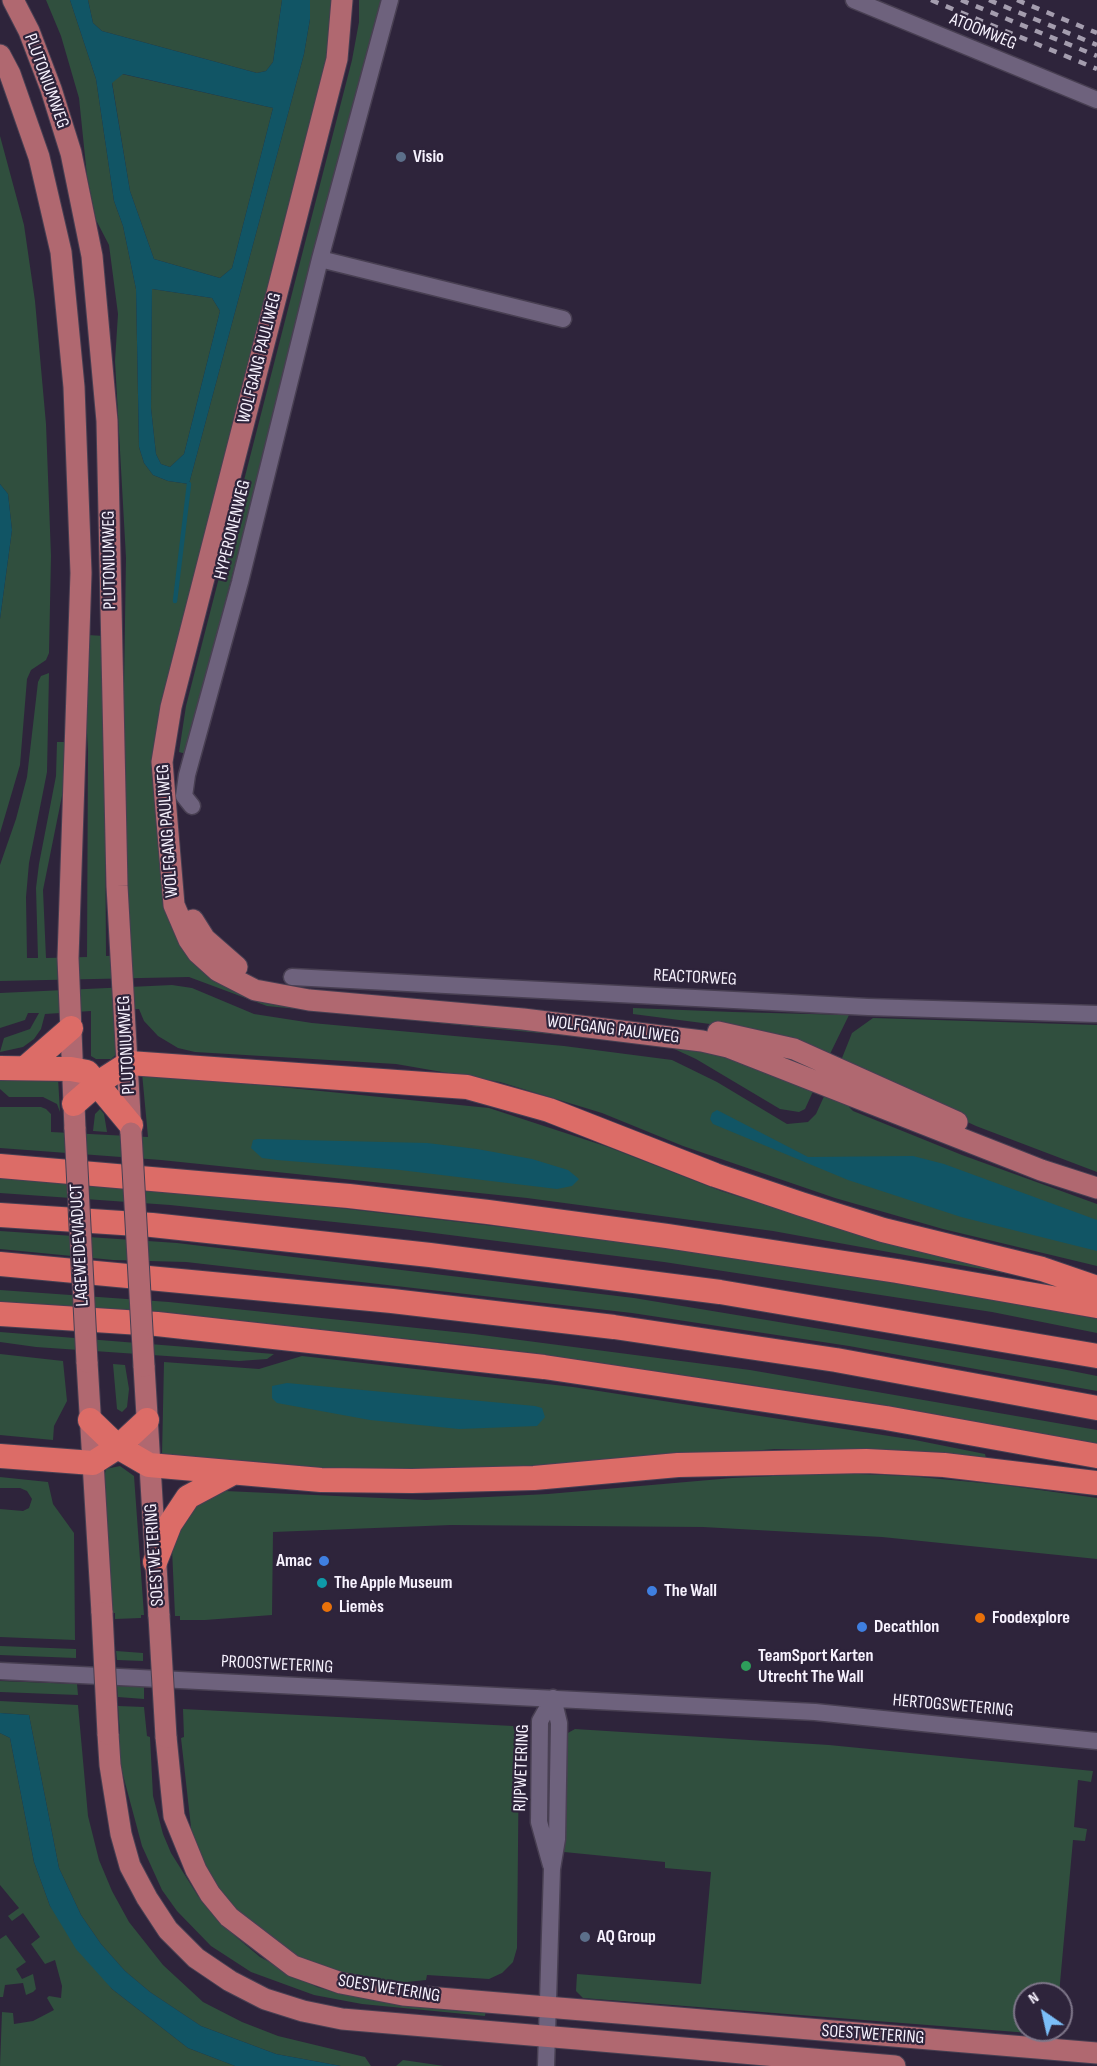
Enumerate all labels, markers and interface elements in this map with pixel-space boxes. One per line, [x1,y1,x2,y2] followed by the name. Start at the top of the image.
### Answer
[946,9,1020,55] street label: ATOOMWEG
[19,31,73,131] street label: PLUTONIUMWEG
[413,146,444,168] place label: Visio
[394,150,408,164] marker: Visio
[233,291,287,425] street label: WOLFGANG PAULIWEG
[210,478,256,582] street label: HYPERONENWEG
[98,510,122,610] street label: PLUTONIUMWEG
[153,764,183,898] street label: WOLFGANG PAULIWEG
[653,965,737,991] street label: REACTORWEG
[114,995,140,1095] street label: PLUTONIUMWEG
[545,1011,681,1049] street label: WOLFGANG PAULIWEG
[66,1183,94,1307] street label: LAGEWEIDEVIADUCT
[141,1503,169,1607] street label: SOESTWETERING
[276,1550,312,1572] place label: Amac
[317,1554,331,1568] marker: Amac
[334,1572,452,1594] place label: The Apple Museum
[315,1576,329,1590] marker: The Apple Museum
[664,1580,717,1602] place label: The Wall
[645,1584,659,1598] marker: The Wall
[339,1596,384,1618] place label: Liemès
[320,1600,334,1614] marker: Liemès
[992,1607,1070,1629] place label: Foodexplore
[973,1611,987,1625] marker: Foodexplore
[874,1616,939,1638] place label: Decathlon
[855,1620,869,1634] marker: Decathlon
[758,1645,874,1688] place label: TeamSport Karten Utrecht The Wall
[220,1651,334,1679] street label: PROOSTWETERING
[739,1659,753,1673] marker: TeamSport Karten Utrecht The Wall
[892,1690,1014,1722] street label: HERTOGSWETERING
[510,1724,534,1812] street label: RIJPWETERING
[597,1926,656,1948] place label: AQ Group
[578,1930,592,1944] marker: AQ Group
[336,1970,442,2008] street label: SOESTWETERING
[1013,1982,1073,2042] north arrow
[1025,1988,1043,2009] text: N
[821,2021,925,2049] street label: SOESTWETERING

